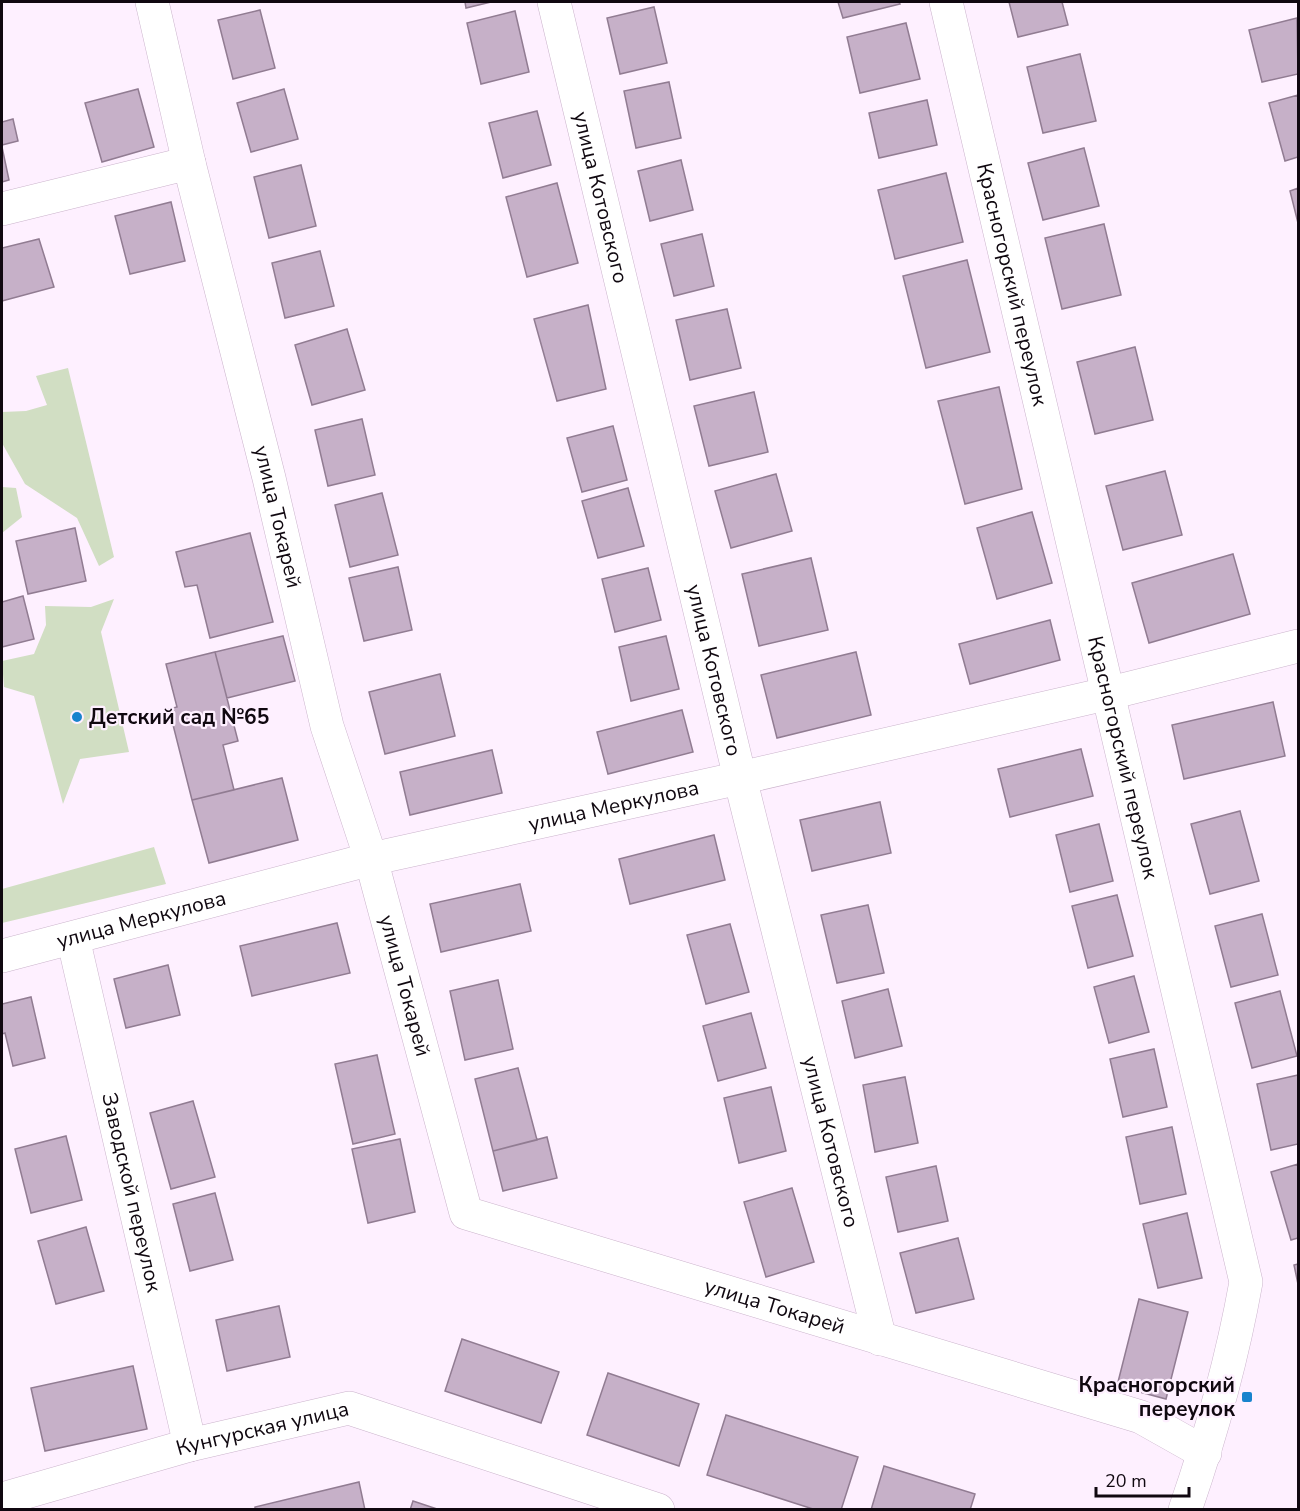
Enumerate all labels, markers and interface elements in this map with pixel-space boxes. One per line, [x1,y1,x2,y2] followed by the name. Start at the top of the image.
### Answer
[567,109,635,286] street label: улица Котовского
[970,160,1054,409] street label: Красногорский переулок
[247,443,308,591] street label: улица Токарей
[680,581,748,759] street label: улица Котовского
[1081,633,1165,883] street label: Красногорский переулок
[89,703,269,731] place label: Детский сад №65
[70,710,84,724] marker: Детский сад №65
[526,773,702,838] street label: улица Меркулова
[54,884,229,955] street label: улица Меркулова
[373,912,437,1059] street label: улица Токарей
[796,1053,866,1231] street label: улица Котовского
[95,1090,168,1296] street label: Заводской переулок
[701,1272,848,1341] street label: улица Токарей
[1079,1371,1235,1423] place label: Красногорский переулок
[1240,1390,1254,1404] marker: Красногорский переулок
[173,1394,352,1462] street label: Кунгурская улица
[1096,1460,1189,1498] scale bar
[1105,1469,1147,1493] text: 20 m

